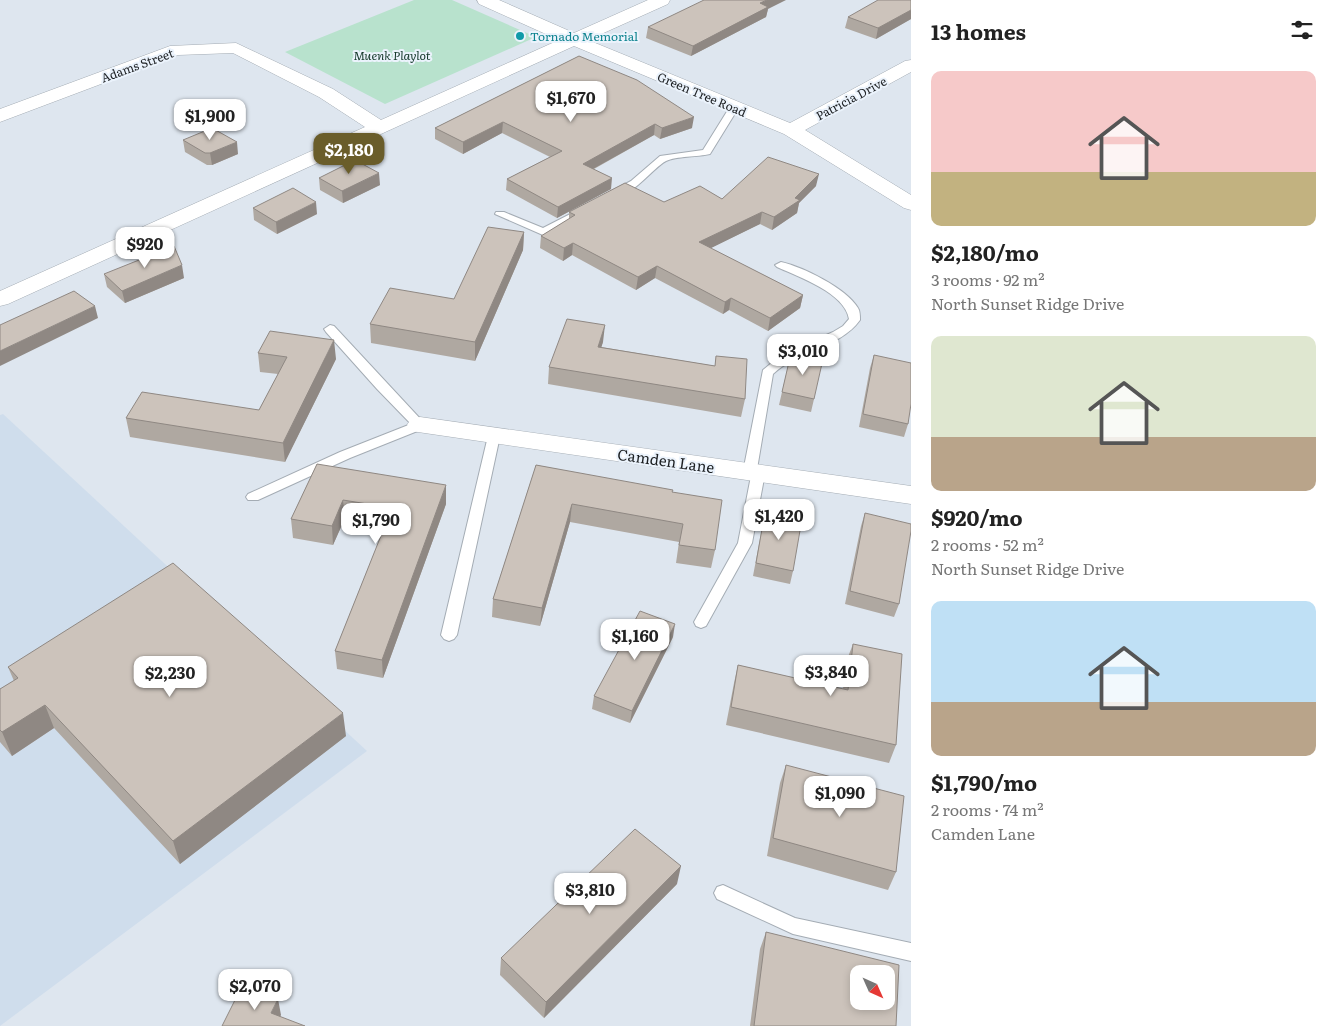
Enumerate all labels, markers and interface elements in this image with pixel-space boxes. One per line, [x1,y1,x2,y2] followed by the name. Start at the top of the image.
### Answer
[931,15,1026,46] text: 13 homes
[1288,16,1316,44] icon: filters
[530,27,638,45] place label: Tornado Memorial
[514,30,526,42] marker: Tornado Memorial
[98,43,176,86] street label: Adams Street
[353,46,431,64] park label: Muenk Playlot
[655,67,750,121] street label: Green Tree Road
[812,72,890,124] street label: Patricia Drive
[530,80,612,123] pin: $1,670
[546,85,596,109] text: $1,670
[169,98,251,141] pin: $1,900
[185,103,235,127] text: $1,900
[1079,103,1169,193] icon: home
[308,132,390,175] pin: $2,180
[324,137,374,161] text: $2,180
[115,226,175,269] pin: $920
[127,231,163,255] text: $920
[931,236,1039,267] text: $2,180/mo
[931,267,1045,291] text: 3 rooms · 92 m²
[931,291,1124,315] text: North Sunset Ridge Drive
[762,334,844,376] pin: $3,010
[778,338,828,362] text: $3,010
[1079,368,1169,458] icon: home
[616,442,716,478] street label: Camden Lane
[738,498,820,541] pin: $1,420
[931,501,1023,532] text: $920/mo
[335,502,417,545] pin: $1,790
[755,503,803,527] text: $1,420
[352,507,400,531] text: $1,790
[931,532,1044,556] text: 2 rooms · 52 m²
[931,556,1124,580] text: North Sunset Ridge Drive
[594,618,676,661] pin: $1,160
[611,623,659,647] text: $1,160
[1079,633,1169,723] icon: home
[790,654,872,697] pin: $3,840
[129,656,211,698] pin: $2,230
[805,659,857,683] text: $3,840
[145,660,195,684] text: $2,230
[931,766,1037,797] text: $1,790/mo
[799,776,881,818] pin: $1,090
[815,780,865,804] text: $1,090
[931,797,1044,821] text: 2 rooms · 74 m²
[931,821,1035,845] text: Camden Lane
[549,872,631,915] pin: $3,810
[565,877,615,901] text: $3,810
[850,965,895,1010] north arrow
[850,965,895,1010] map controls
[214,968,296,1011] pin: $2,070
[229,973,281,997] text: $2,070

